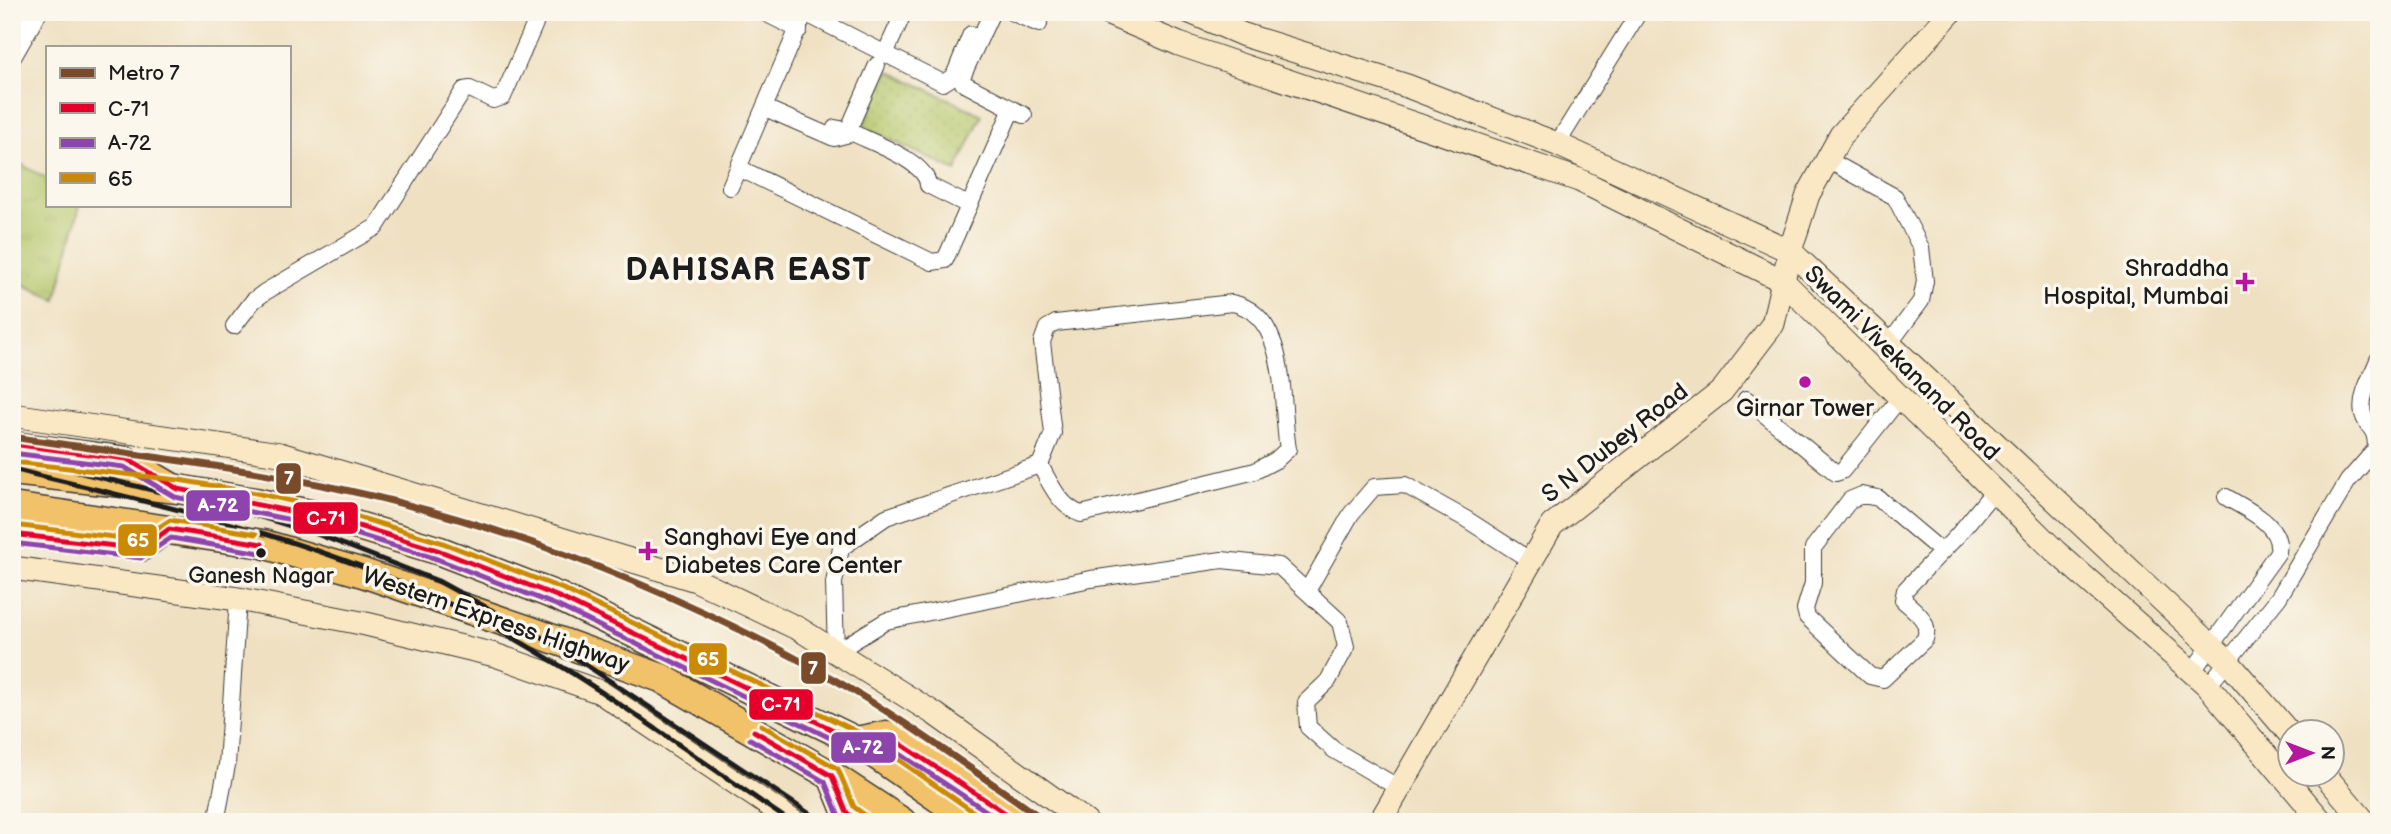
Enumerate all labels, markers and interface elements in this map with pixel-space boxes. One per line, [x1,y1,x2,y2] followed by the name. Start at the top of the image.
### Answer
[46,46,290,206] legend
[108,61,180,86] text: Metro 7
[108,97,149,122] text: C-71
[108,131,152,156] text: A-72
[108,167,133,192] text: 65
[625,251,873,290] district label: DAHISAR EAST
[2043,254,2229,311] place label: Shraddha Hospital, Mumbai
[1798,259,2006,467] street label: Swami Vivekanand Road
[2235,272,2255,292] marker: Shraddha Hospital, Mumbai
[1797,374,1813,390] marker: Girnar Tower
[1536,377,1694,509] street label: S N Dubey Road
[1736,394,1874,423] place label: Girnar Tower
[275,462,302,495] line badge: 7
[284,468,295,491] text: 7
[185,489,251,522] line badge: A-72
[197,495,239,518] text: A-72
[292,501,359,535] line badge: C-71
[306,508,346,531] text: C-71
[117,523,158,557] line badge: 65
[664,523,902,580] place label: Sanghavi Eye and Diabetes Care Center
[127,530,149,553] text: 65
[638,541,658,561] marker: Sanghavi Eye and Diabetes Care Center
[254,546,268,560] marker: Ganesh Nagar
[359,561,633,679] street label: Western Express Highway
[188,563,335,590] place label: Ganesh Nagar
[688,642,728,676] line badge: 65
[697,649,719,672] text: 65
[800,651,827,685] line badge: 7
[808,658,819,681] text: 7
[748,688,814,721] line badge: C-71
[761,694,801,717] text: C-71
[2276,718,2346,788] north arrow
[830,731,897,764] line badge: A-72
[842,737,884,760] text: A-72
[2315,746,2338,760] text: N

